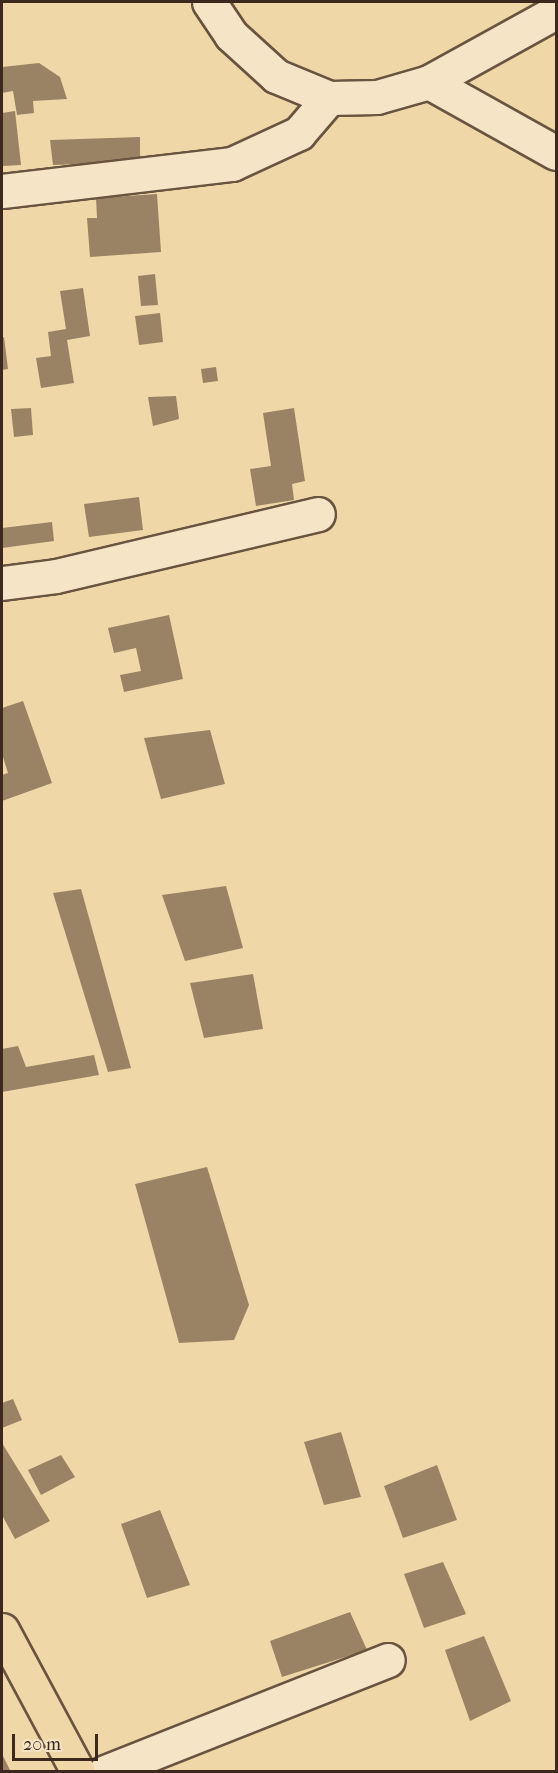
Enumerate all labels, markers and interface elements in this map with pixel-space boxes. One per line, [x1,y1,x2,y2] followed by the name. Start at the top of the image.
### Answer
[15,1722,100,1760] scale bar
[23,1734,61,1755] text: 20 m

